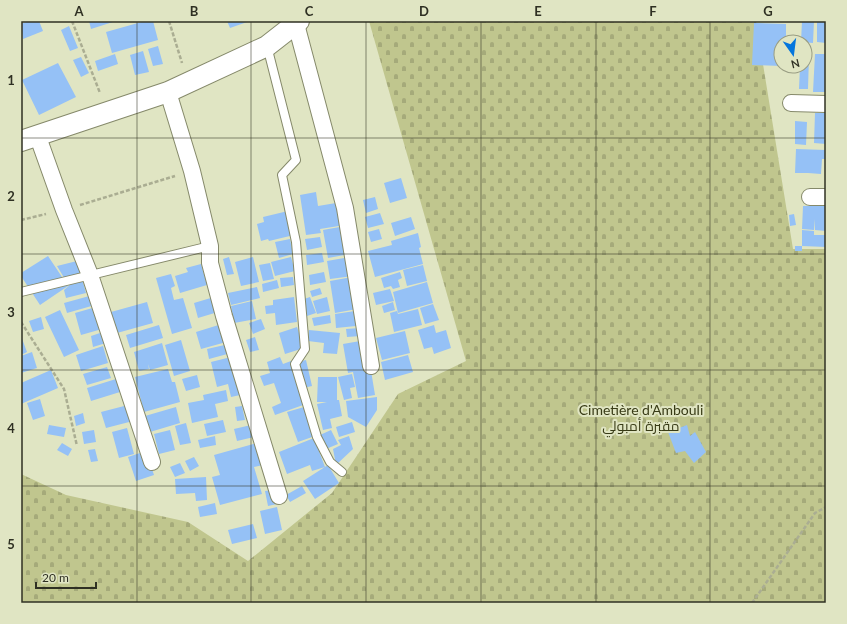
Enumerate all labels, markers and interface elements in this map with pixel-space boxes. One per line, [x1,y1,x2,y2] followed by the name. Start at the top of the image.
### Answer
[73,3,84,19] text: A
[190,3,199,19] text: B
[305,3,314,19] text: C
[419,3,429,19] text: D
[534,3,542,19] text: E
[649,3,657,19] text: F
[763,3,773,19] text: G
[773,34,813,74] north arrow
[790,57,801,72] text: N
[7,72,15,88] text: 1
[7,188,15,204] text: 2
[7,304,15,320] text: 3
[579,401,703,438] park label: Cimetière d'Ambouli مقبرة أمبولي
[7,420,15,436] text: 4
[7,536,15,552] text: 5
[36,564,96,590] scale bar
[42,570,69,585] text: 20 m

